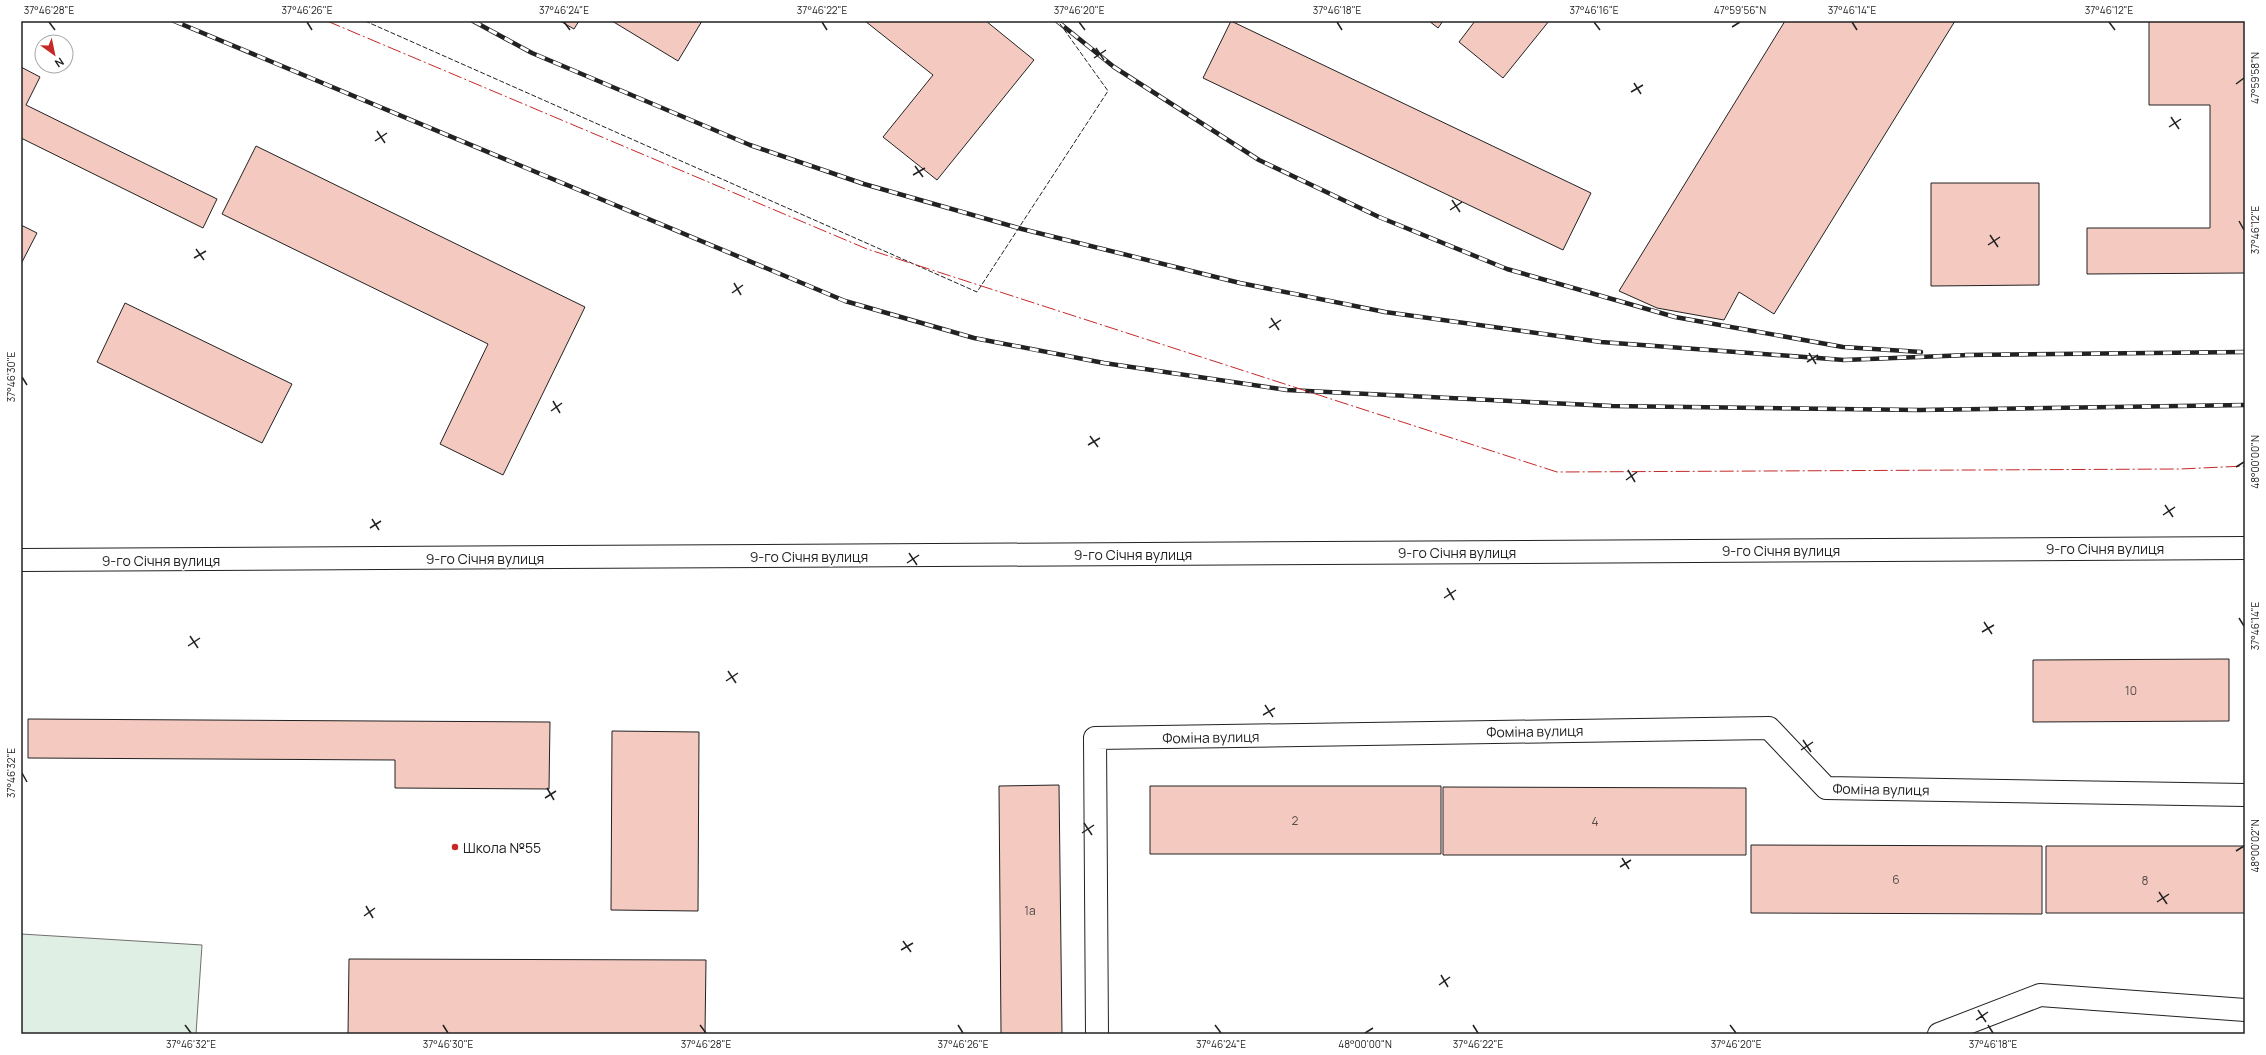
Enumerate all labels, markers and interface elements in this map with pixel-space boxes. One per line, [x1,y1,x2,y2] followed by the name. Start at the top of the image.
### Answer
[24,3,75,17] text: 37°46'28"E
[282,3,333,17] text: 37°46'26"E
[539,3,589,17] text: 37°46'24"E
[797,3,847,17] text: 37°46'22"E
[1054,3,1105,17] text: 37°46'20"E
[1313,3,1362,17] text: 37°46'18"E
[1569,3,1619,17] text: 37°46'16"E
[1714,3,1766,17] text: 47°59'56"N
[1828,3,1876,17] text: 37°46'14"E
[2085,3,2134,17] text: 37°46'12"E
[34,34,74,74] north arrow
[2248,52,2262,104] text: 47°59'58"N
[52,54,67,71] text: N
[2248,205,2262,254] text: 37°46'12"E
[4,351,18,402] text: 37°46'30"E
[2248,435,2262,489] text: 48°00'00"N
[2046,539,2164,558] street label: 9-го Січня вулиця
[1722,541,1840,560] street label: 9-го Січня вулиця
[1398,543,1516,562] street label: 9-го Січня вулиця
[1074,545,1192,564] street label: 9-го Січня вулиця
[750,547,868,566] street label: 9-го Січня вулиця
[426,549,544,568] street label: 9-го Січня вулиця
[102,551,220,570] street label: 9-го Січня вулиця
[2248,602,2262,650] text: 37°46'14"E
[2125,682,2137,699] house number: 10
[1486,721,1584,741] street label: Фоміна вулиця
[1162,727,1260,747] street label: Фоміна вулиця
[4,748,18,798] text: 37°46'32"E
[1832,779,1930,799] street label: Фоміна вулиця
[1292,812,1299,829] house number: 2
[1591,813,1599,830] house number: 4
[2248,819,2262,873] text: 48°00'02"N
[463,838,541,857] place label: Школа №55
[450,842,460,852] marker: Школа №55
[1892,871,1900,888] house number: 6
[2142,872,2149,889] house number: 8
[1024,902,1036,919] house number: 1а
[166,1037,216,1051] text: 37°46'32"E
[423,1037,474,1051] text: 37°46'30"E
[681,1037,732,1051] text: 37°46'28"E
[938,1037,989,1051] text: 37°46'26"E
[1196,1037,1246,1051] text: 37°46'24"E
[1338,1037,1392,1051] text: 48°00'00"N
[1453,1037,1503,1051] text: 37°46'22"E
[1711,1037,1762,1051] text: 37°46'20"E
[1969,1037,2018,1051] text: 37°46'18"E

